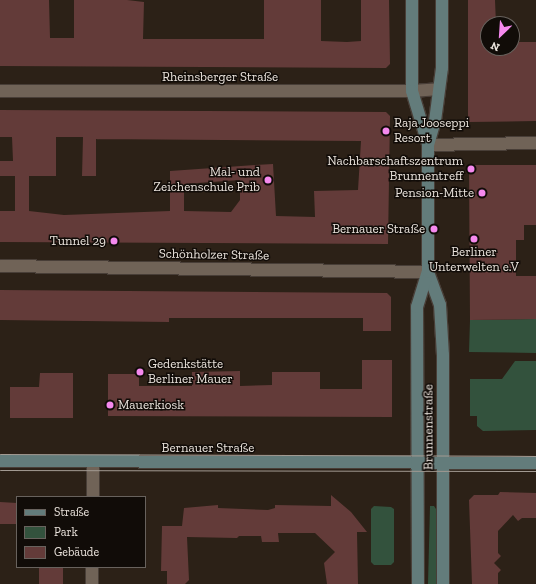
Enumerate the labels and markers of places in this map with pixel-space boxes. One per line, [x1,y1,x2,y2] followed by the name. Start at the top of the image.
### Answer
[394,116,469,147] place label: Raja Jooseppi Resort
[381,126,391,136] marker: Raja Jooseppi Resort
[327,154,463,185] place label: Nachbarschaftszentrum Brunnentreff
[466,164,476,174] marker: Nachbarschaftszentrum Brunnentreff
[154,165,260,196] place label: Mal- und Zeichenschule Prib
[263,175,273,185] marker: Mal- und Zeichenschule Prib
[395,185,474,201] place label: Pension-Mitte
[477,188,487,198] marker: Pension-Mitte
[332,221,425,237] place label: Bernauer Straße
[428,223,440,235] marker: Bernauer Straße
[50,233,106,249] place label: Tunnel 29
[469,234,479,244] marker: Berliner Unterwelten e.V
[109,236,119,246] marker: Tunnel 29
[429,245,519,276] place label: Berliner Unterwelten e.V
[148,357,233,388] place label: Gedenkstätte Berliner Mauer
[135,367,145,377] marker: Gedenkstätte Berliner Mauer
[118,397,184,413] place label: Mauerkiosk
[105,400,115,410] marker: Mauerkiosk

